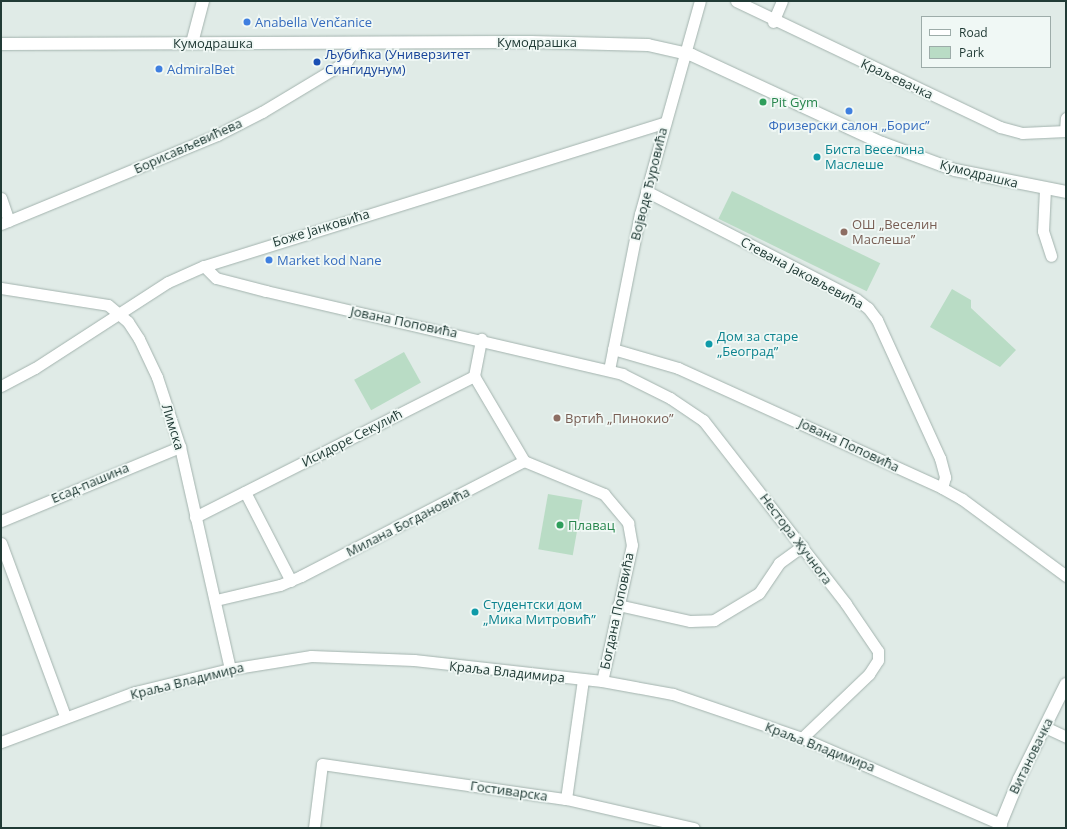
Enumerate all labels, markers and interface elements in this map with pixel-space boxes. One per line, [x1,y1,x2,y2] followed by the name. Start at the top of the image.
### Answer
[255,14,372,30] place label: Anabella Venčanice
[921,16,1051,68] legend
[242,17,252,27] marker: Anabella Venčanice
[959,24,988,41] text: Road
[497,34,577,50] street label: Кумодрашка
[173,35,253,51] street label: Кумодрашка
[959,44,984,61] text: Park
[325,47,470,78] place label: Љубићка (Универзитет Сингидунум)
[858,55,936,103] street label: Краљевачка
[312,57,322,67] marker: Љубићка (Универзитет Сингидунум)
[167,61,235,77] place label: AdmiralBet
[154,64,164,74] marker: AdmiralBet
[771,94,818,110] place label: Pit Gym
[758,97,768,107] marker: Pit Gym
[844,106,854,116] marker: Фризерски салон „Борис”
[131,115,245,177] street label: Борисављевићева
[768,117,930,133] place label: Фризерски салон „Борис”
[627,126,671,242] street label: Војводе Ђуровића
[825,142,925,173] place label: Биста Веселина Маслеше
[812,152,822,162] marker: Биста Веселина Маслеше
[938,157,1020,191] street label: Кумодрашка
[271,206,371,250] street label: Боже Јанковића
[852,217,937,248] place label: ОШ „Веселин Маслеша”
[839,227,849,237] marker: ОШ „Веселин Маслеша”
[738,234,866,312] street label: Стевана Јаковљевића
[277,252,382,268] place label: Market kod Nane
[264,255,274,265] marker: Market kod Nane
[349,303,459,341] street label: Јована Поповића
[717,329,798,360] place label: Дом за старе „Београд”
[704,339,714,349] marker: Дом за старе „Београд”
[159,402,187,452] street label: Лимска
[299,406,405,470] street label: Исидоре Секулић
[565,410,674,426] place label: Вртић „Пинокио”
[552,413,562,423] marker: Вртић „Пинокио”
[796,415,902,475] street label: Јована Поповића
[49,460,131,506] street label: Есад-пашина
[344,484,472,560] street label: Милана Богдановића
[757,490,835,588] street label: Нестора Жучнога
[568,517,615,533] place label: Плавац
[555,520,565,530] marker: Плавац
[597,551,637,671] street label: Богдана Поповића
[483,597,596,628] place label: Студентски дом „Мика Митровић”
[470,607,480,617] marker: Студентски дом „Мика Митровић”
[448,658,566,686] street label: Краља Владимира
[129,659,245,703] street label: Краља Владимира
[1006,715,1056,797] street label: Витановачка
[763,719,877,775] street label: Краља Владимира
[469,778,549,804] street label: Гостиварска

